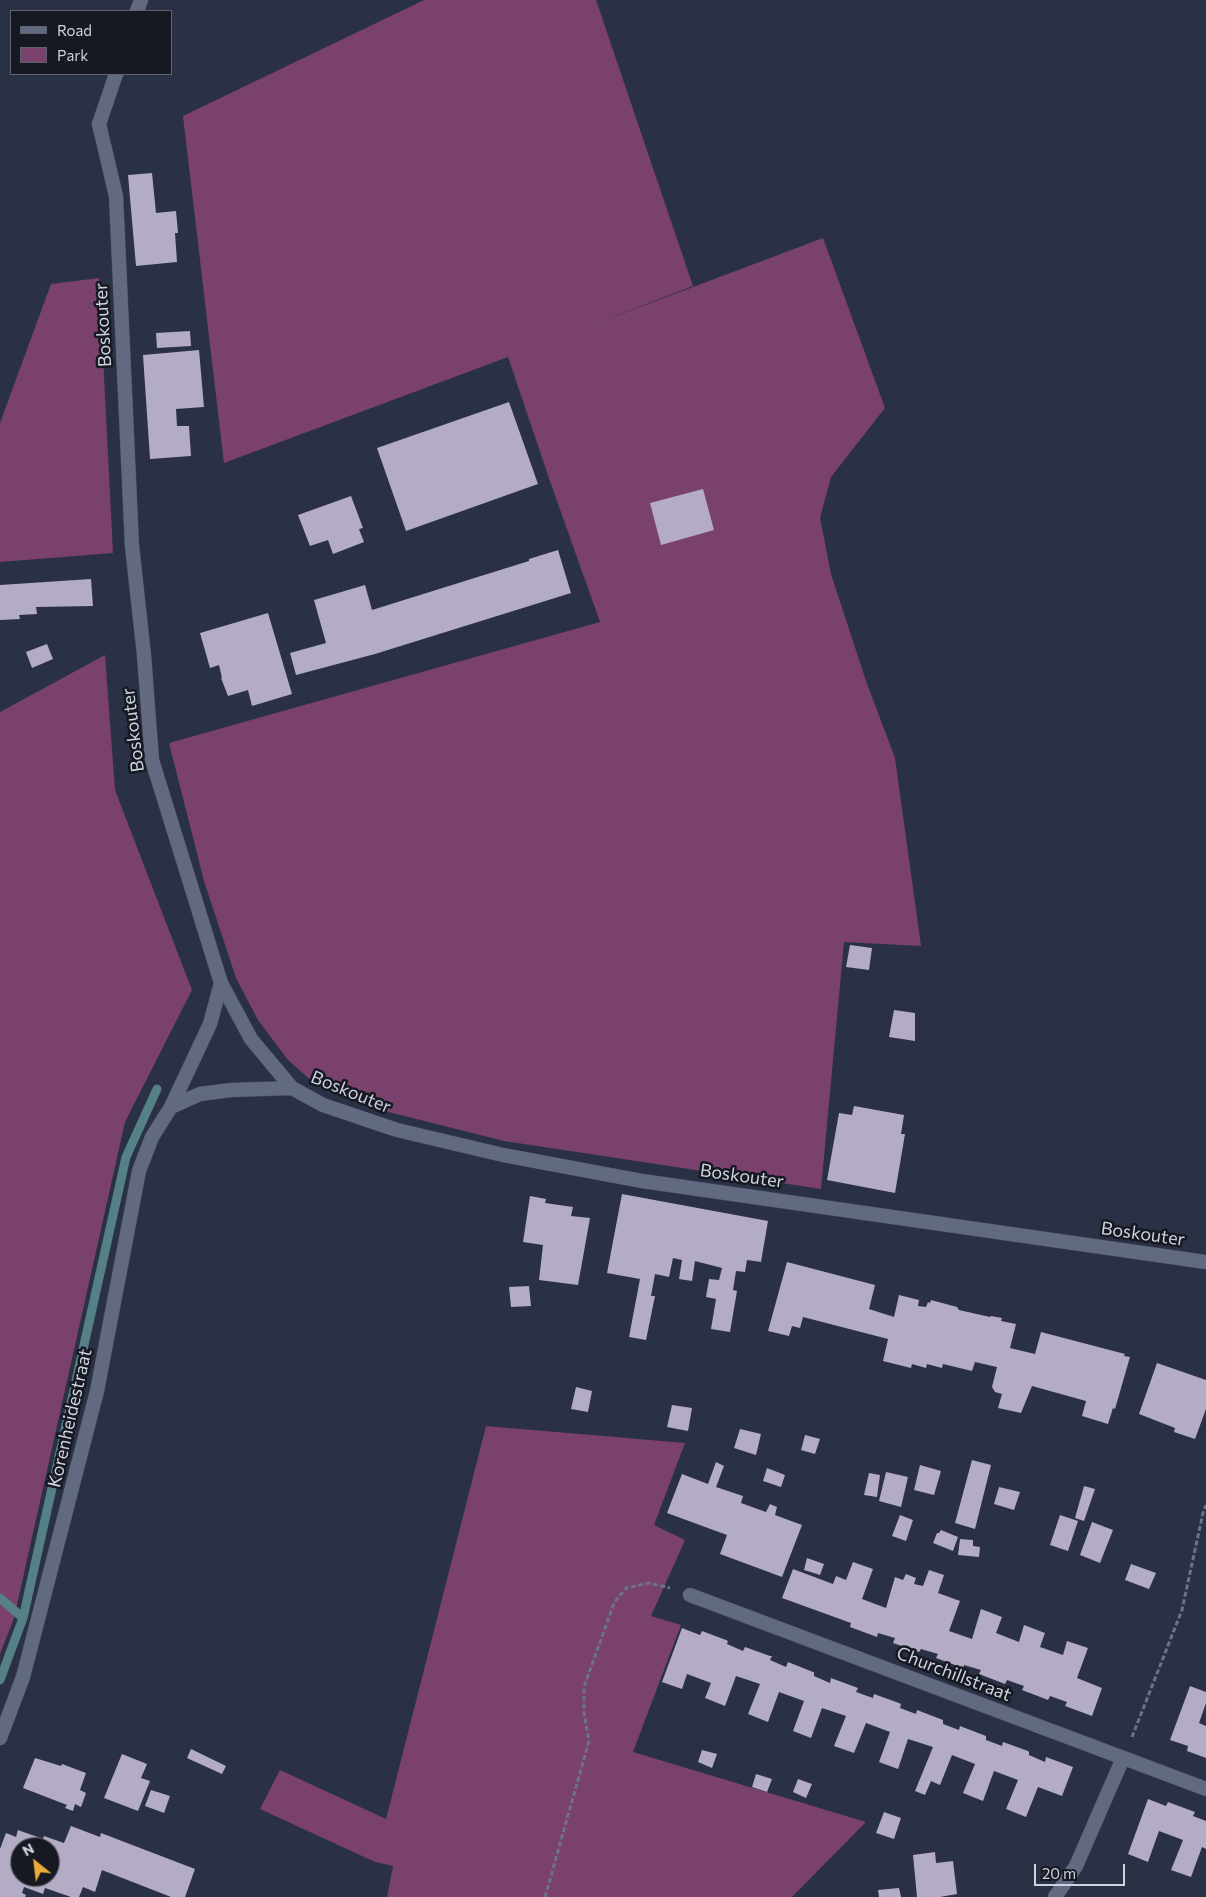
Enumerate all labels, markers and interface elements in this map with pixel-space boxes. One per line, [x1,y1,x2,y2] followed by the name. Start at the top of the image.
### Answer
[10,10,172,75] legend
[57,21,92,39] text: Road
[57,46,88,64] text: Park
[90,282,116,368] street label: Boskouter
[117,687,149,773] street label: Boskouter
[308,1066,394,1118] street label: Boskouter
[699,1159,785,1193] street label: Boskouter
[1100,1217,1186,1251] street label: Boskouter
[44,1346,96,1490] street label: Korenheidestraat
[894,1642,1014,1706] street label: Churchillstraat
[10,1837,60,1887] north arrow
[19,1839,37,1859] text: N
[1036,1854,1127,1886] scale bar
[1042,1864,1076,1882] text: 20 m

